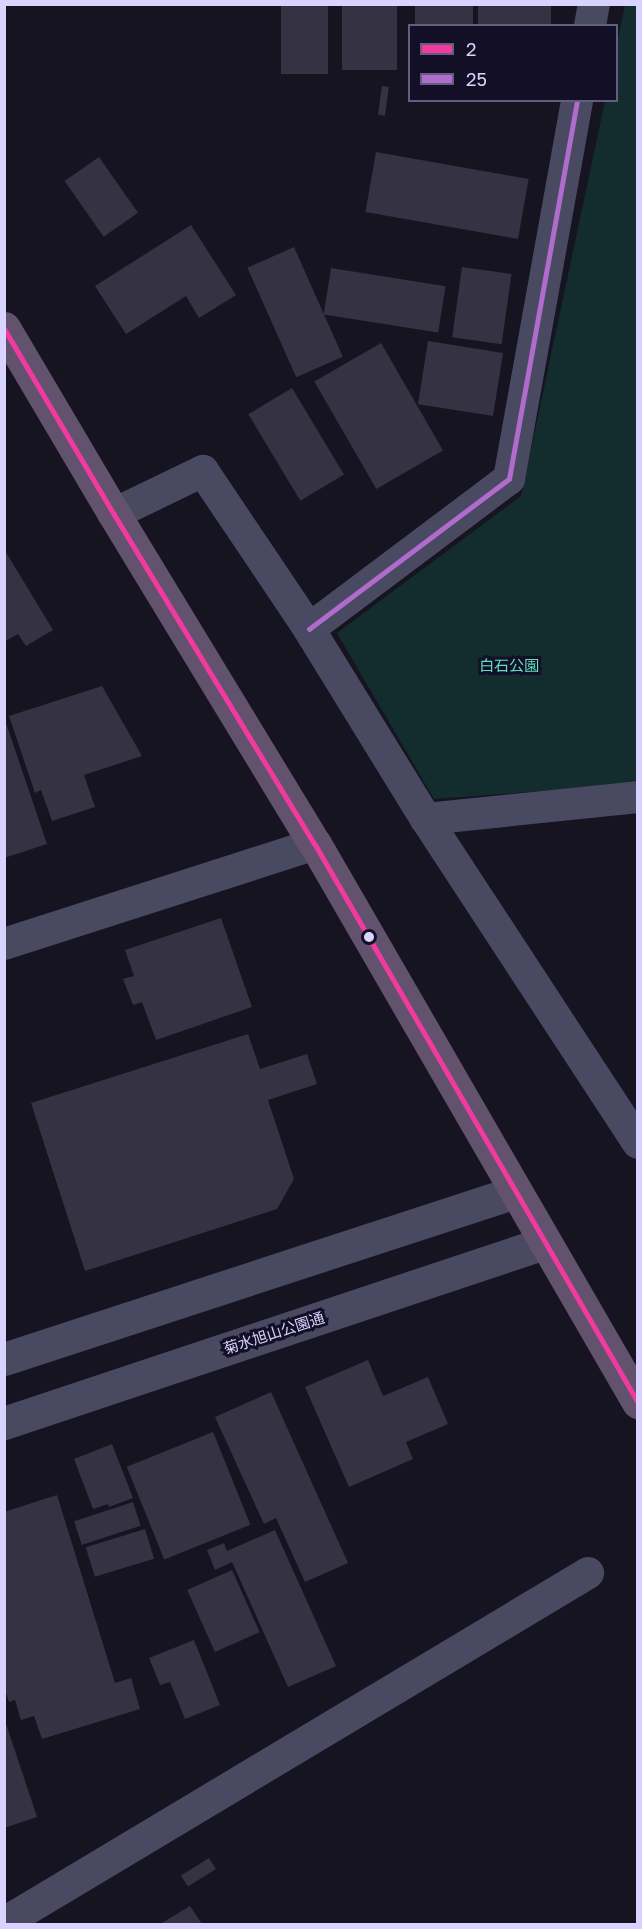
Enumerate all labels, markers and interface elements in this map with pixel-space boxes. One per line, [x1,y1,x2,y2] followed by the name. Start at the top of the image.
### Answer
[408,24,618,102] legend
[466,38,476,60] text: 2
[466,68,487,90] text: 25
[479,657,539,675] park label: 白石公園
[363,931,375,943] unlabelled marker
[221,1308,327,1358] street label: 菊水旭山公園通

